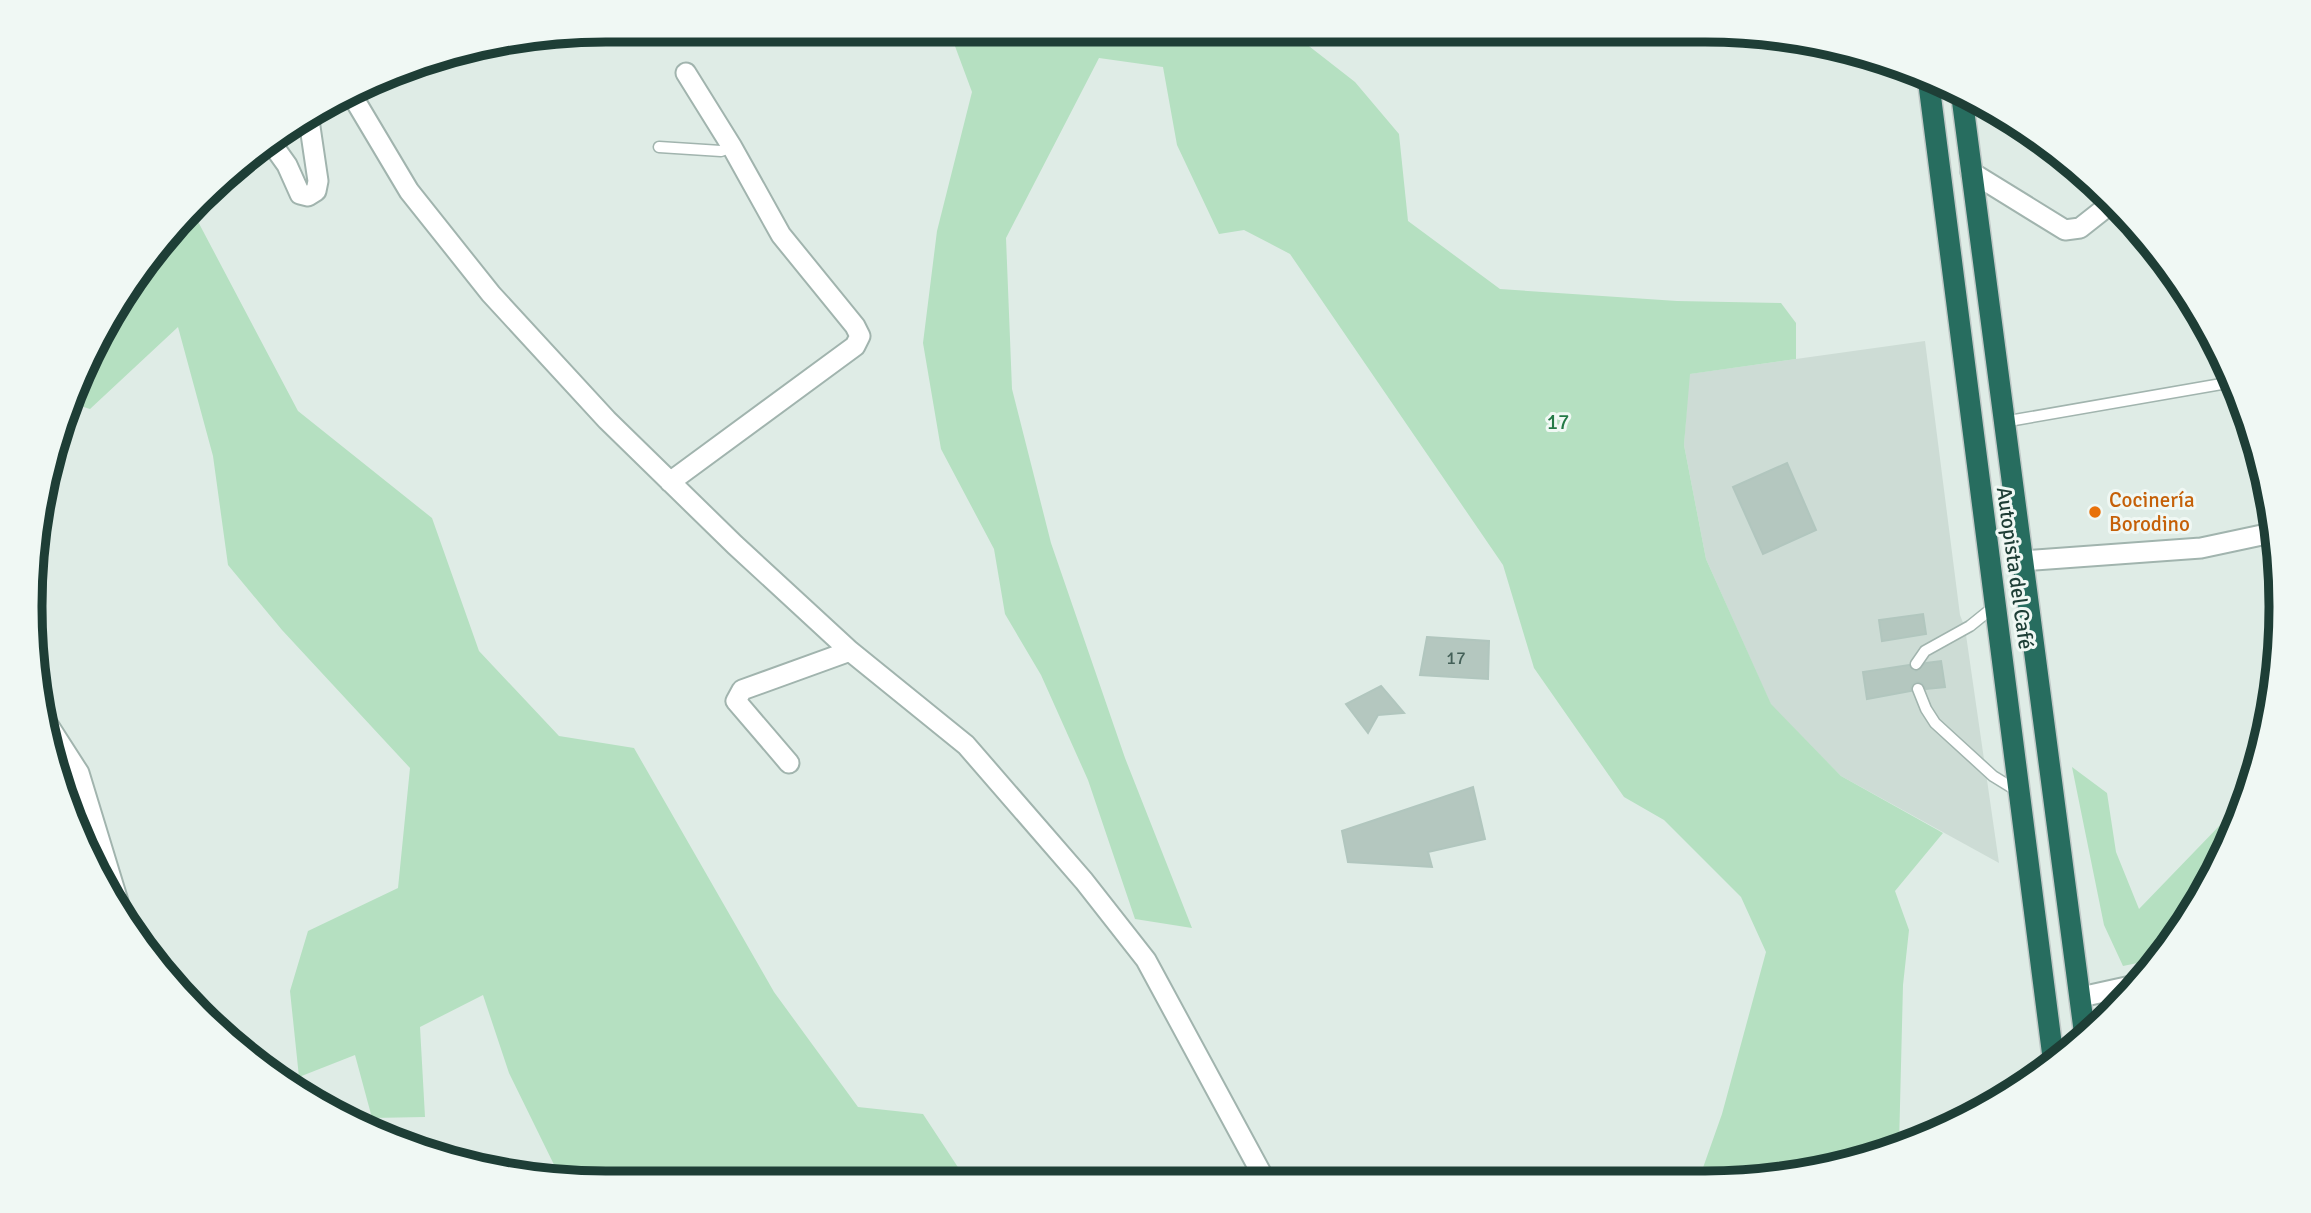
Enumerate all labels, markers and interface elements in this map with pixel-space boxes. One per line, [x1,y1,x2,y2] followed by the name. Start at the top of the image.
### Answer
[1547,409,1569,435] park label: 17
[1991,485,2039,651] street label: Autopista del Café
[2109,487,2195,537] place label: Cocinería Borodino
[2087,504,2103,520] marker: Cocinería Borodino
[1446,647,1466,669] house number: 17

